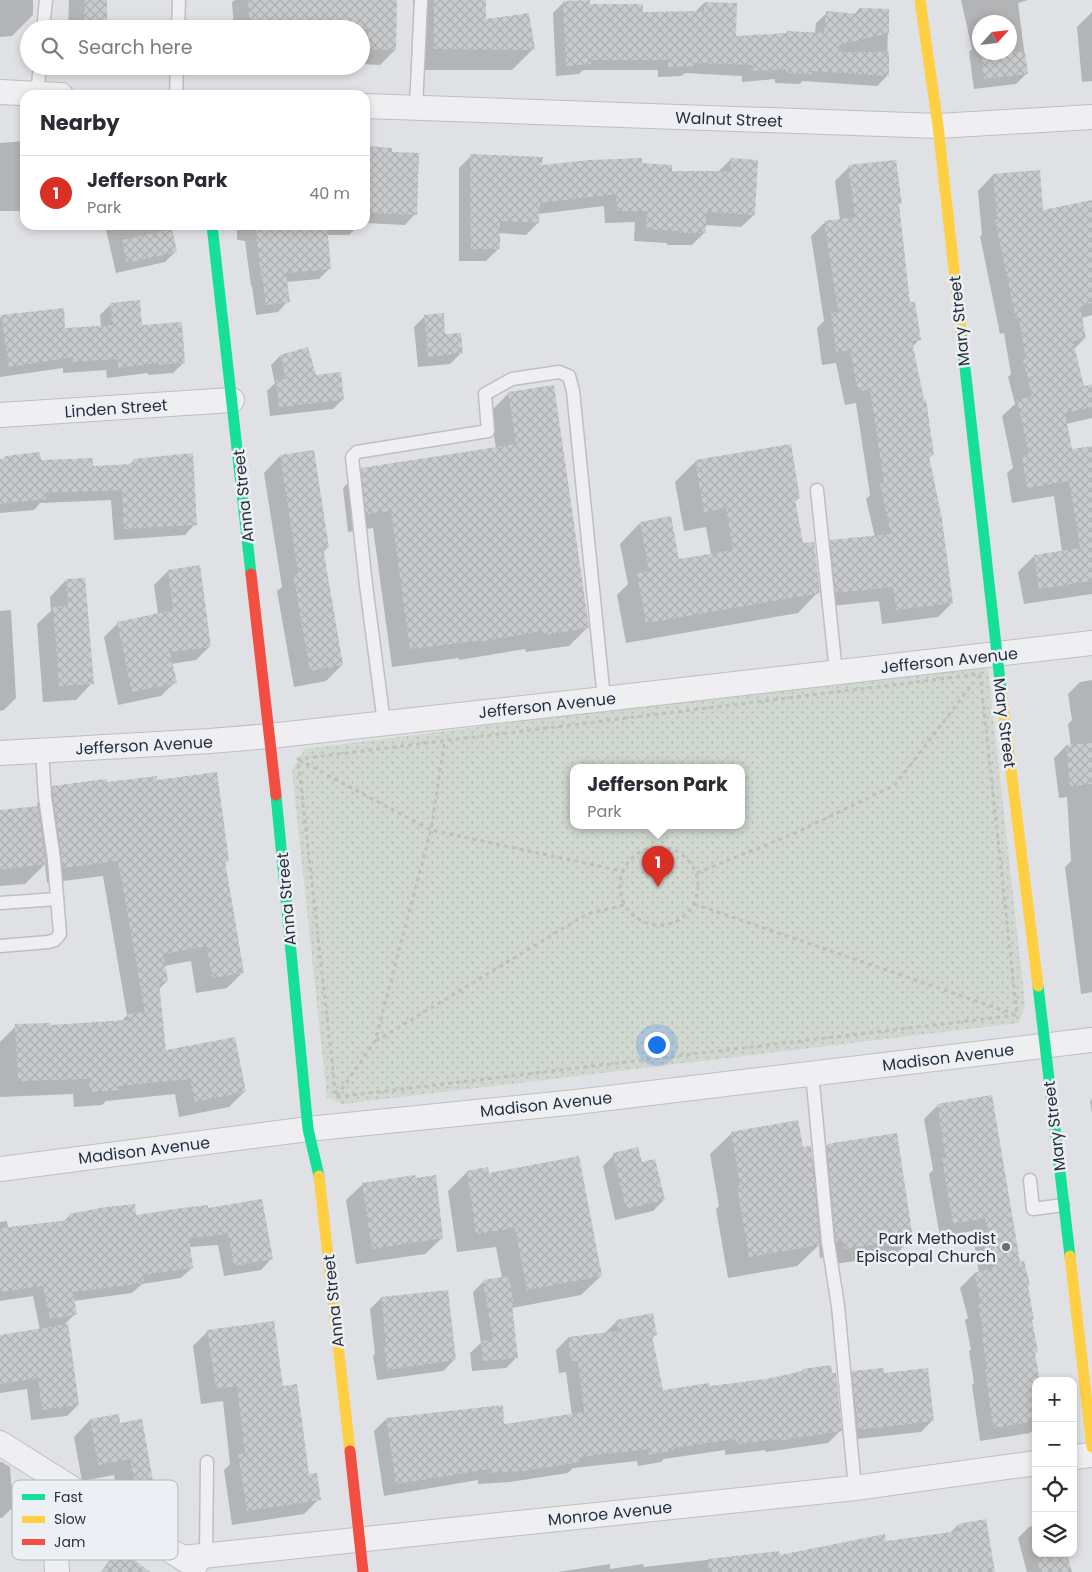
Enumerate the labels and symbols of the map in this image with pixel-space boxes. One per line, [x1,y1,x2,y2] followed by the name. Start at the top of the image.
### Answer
[972,15,1017,60] north arrow
[675,106,783,133] street label: Walnut Street
[943,274,976,367] street label: Mary Street
[64,393,168,424] street label: Linden Street
[227,448,260,543] street label: Anna Street
[879,642,1019,679] street label: Jefferson Avenue
[988,677,1021,770] street label: Mary Street
[477,687,617,724] street label: Jefferson Avenue
[75,730,214,761] street label: Jefferson Avenue
[642,846,674,887] pin: 1
[271,851,302,946] street label: Anna Street
[644,1032,670,1058] your location
[881,1038,1015,1077] street label: Madison Avenue
[1038,1079,1071,1172] street label: Mary Street
[479,1086,613,1123] street label: Madison Avenue
[77,1131,211,1170] street label: Madison Avenue
[856,1227,996,1268] place label: Park Methodist Episcopal Church
[1000,1241,1012,1253] marker: Park Methodist Episcopal Church
[317,1253,350,1348] street label: Anna Street
[12,1480,178,1560] legend
[54,1487,83,1507] text: Fast
[547,1496,673,1531] street label: Monroe Avenue
[54,1509,87,1529] text: Slow
[54,1532,85,1552] text: Jam

